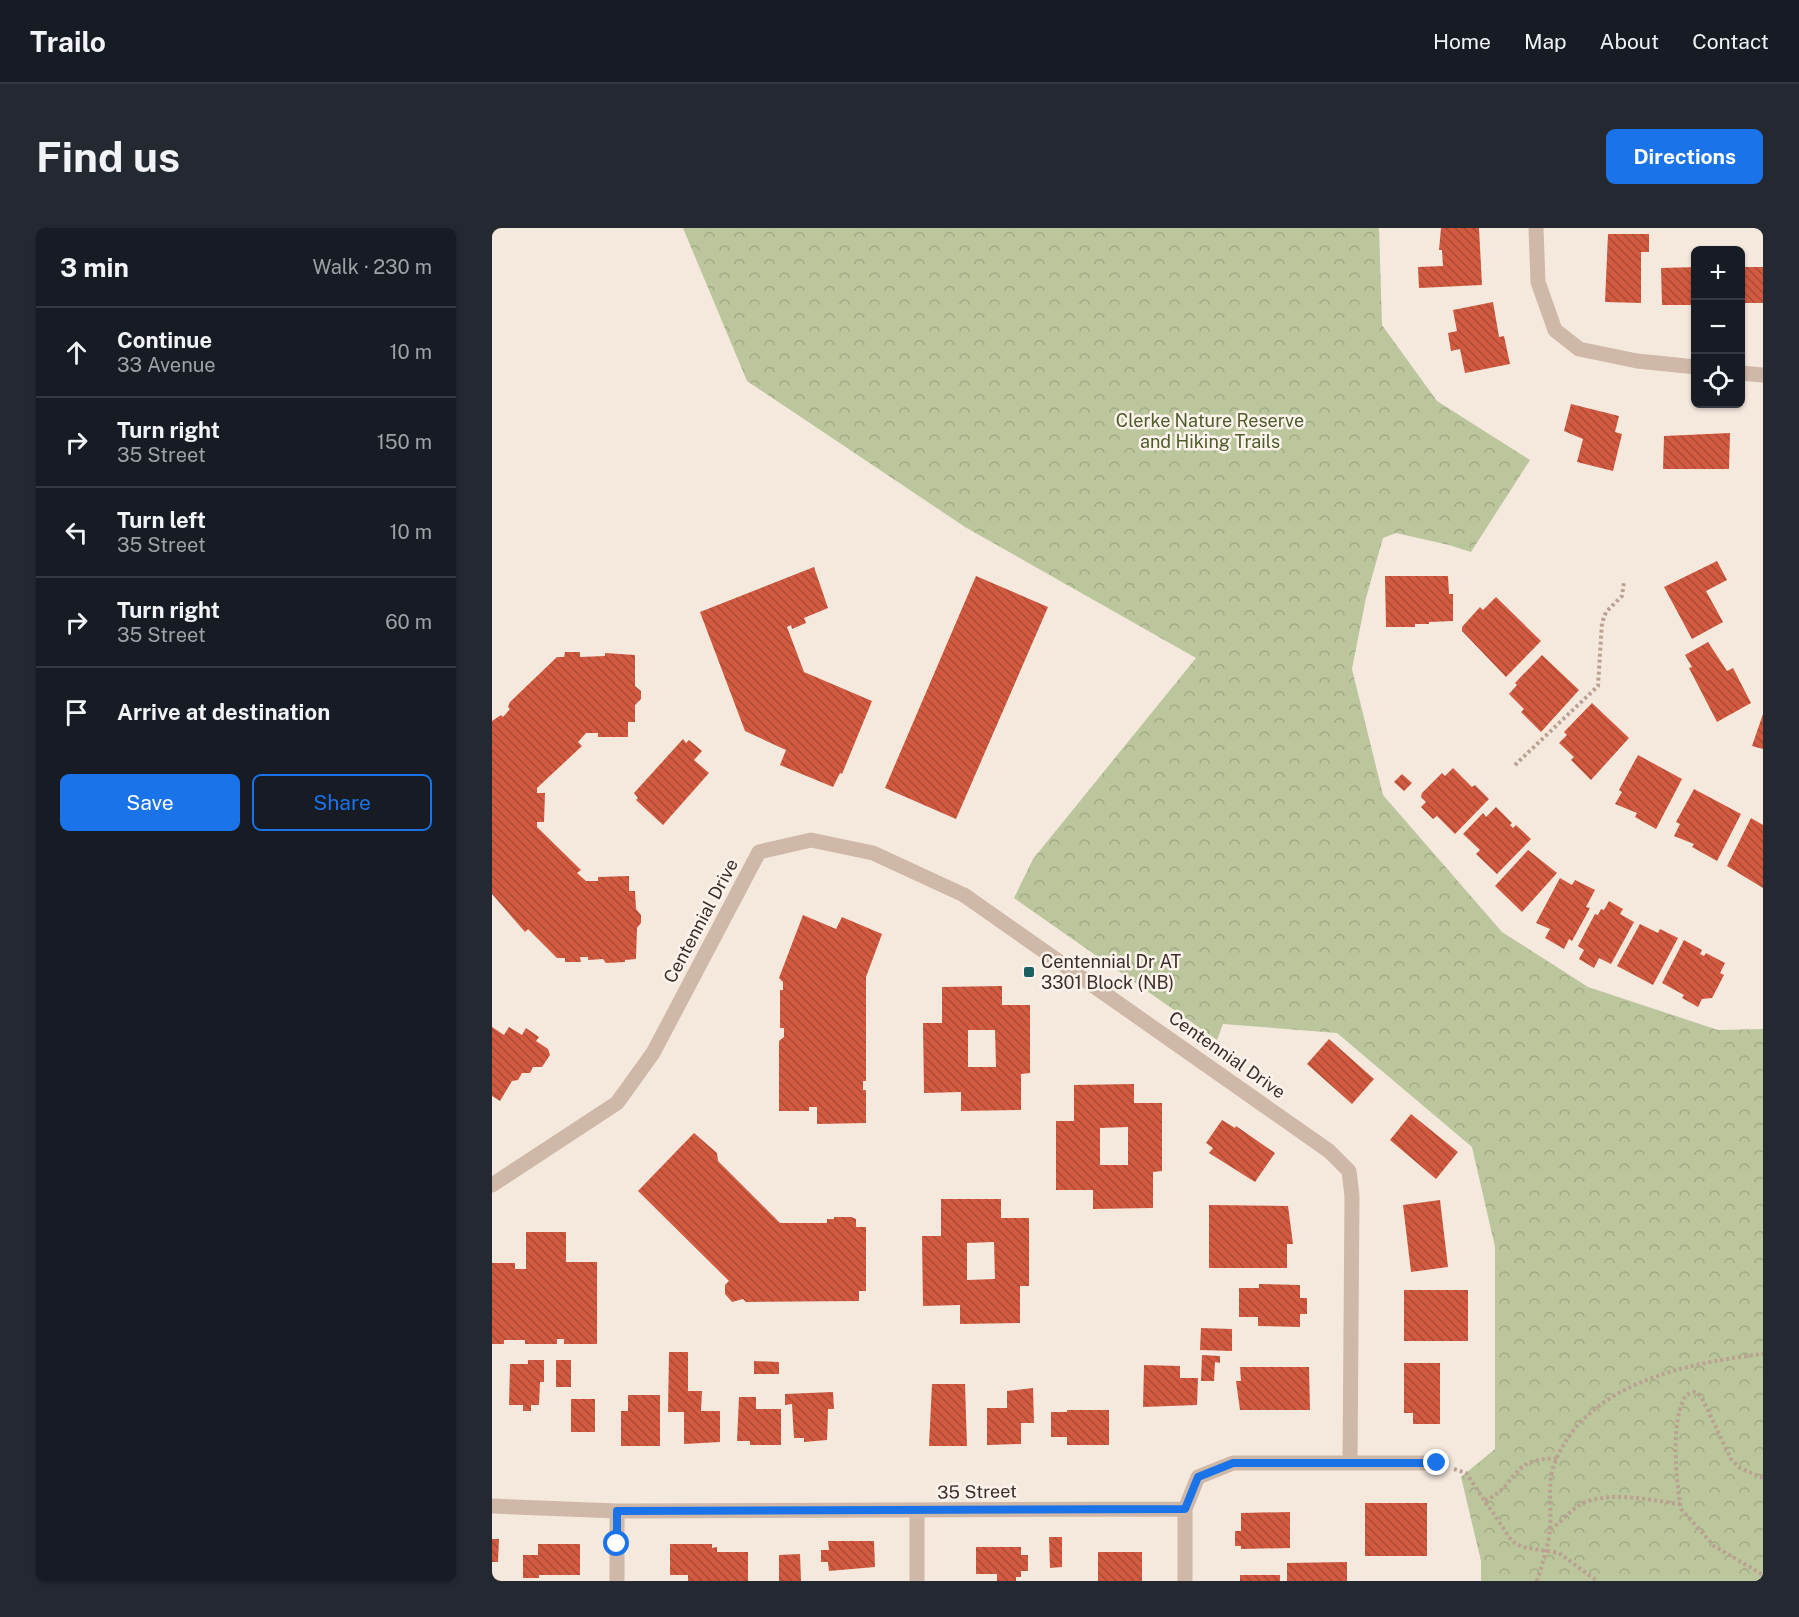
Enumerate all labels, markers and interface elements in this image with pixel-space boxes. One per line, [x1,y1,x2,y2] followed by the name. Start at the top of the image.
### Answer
[30,25,106,58] text: Trailo
[1433,29,1491,54] text: Home
[1524,29,1567,54] text: Map
[1600,29,1659,54] text: About
[1692,29,1769,54] text: Contact
[1606,129,1763,184] button: Directions
[36,132,180,181] text: Find us
[1691,246,1745,408] map controls
[1691,246,1745,300] button: +
[60,252,129,283] text: 3 min
[313,255,432,279] text: Walk · 230 m
[1691,300,1745,354] button: −
[117,327,212,353] text: Continue
[60,336,93,369] icon: ahead
[389,340,432,364] text: 10 m
[117,353,216,377] text: 33 Avenue
[1691,354,1745,408] button: locate
[1116,410,1304,452] park label: Clerke Nature Reserve and Hiking Trails
[117,417,220,443] text: Turn right
[60,426,93,459] icon: right
[377,430,432,454] text: 150 m
[117,443,206,467] text: 35 Street
[117,507,206,533] text: Turn left
[60,516,93,549] icon: left
[389,520,432,544] text: 10 m
[117,533,206,557] text: 35 Street
[117,597,220,623] text: Turn right
[60,606,93,639] icon: right
[385,610,432,634] text: 60 m
[117,623,206,647] text: 35 Street
[60,696,93,729] icon: arrive
[117,699,330,725] text: Arrive at destination
[60,774,240,831] button: Save
[252,774,432,831] button: Share
[659,855,742,986] street label: Centennial Drive
[1041,951,1182,993] place label: Centennial Dr AT 3301 Block (NB)
[1022,965,1036,979] marker: Centennial Dr AT 3301 Block (NB)
[1165,1007,1290,1103] street label: Centennial Drive
[1423,1449,1449,1475] route end
[937,1480,1017,1503] street label: 35 Street
[603,1530,629,1556] route start

